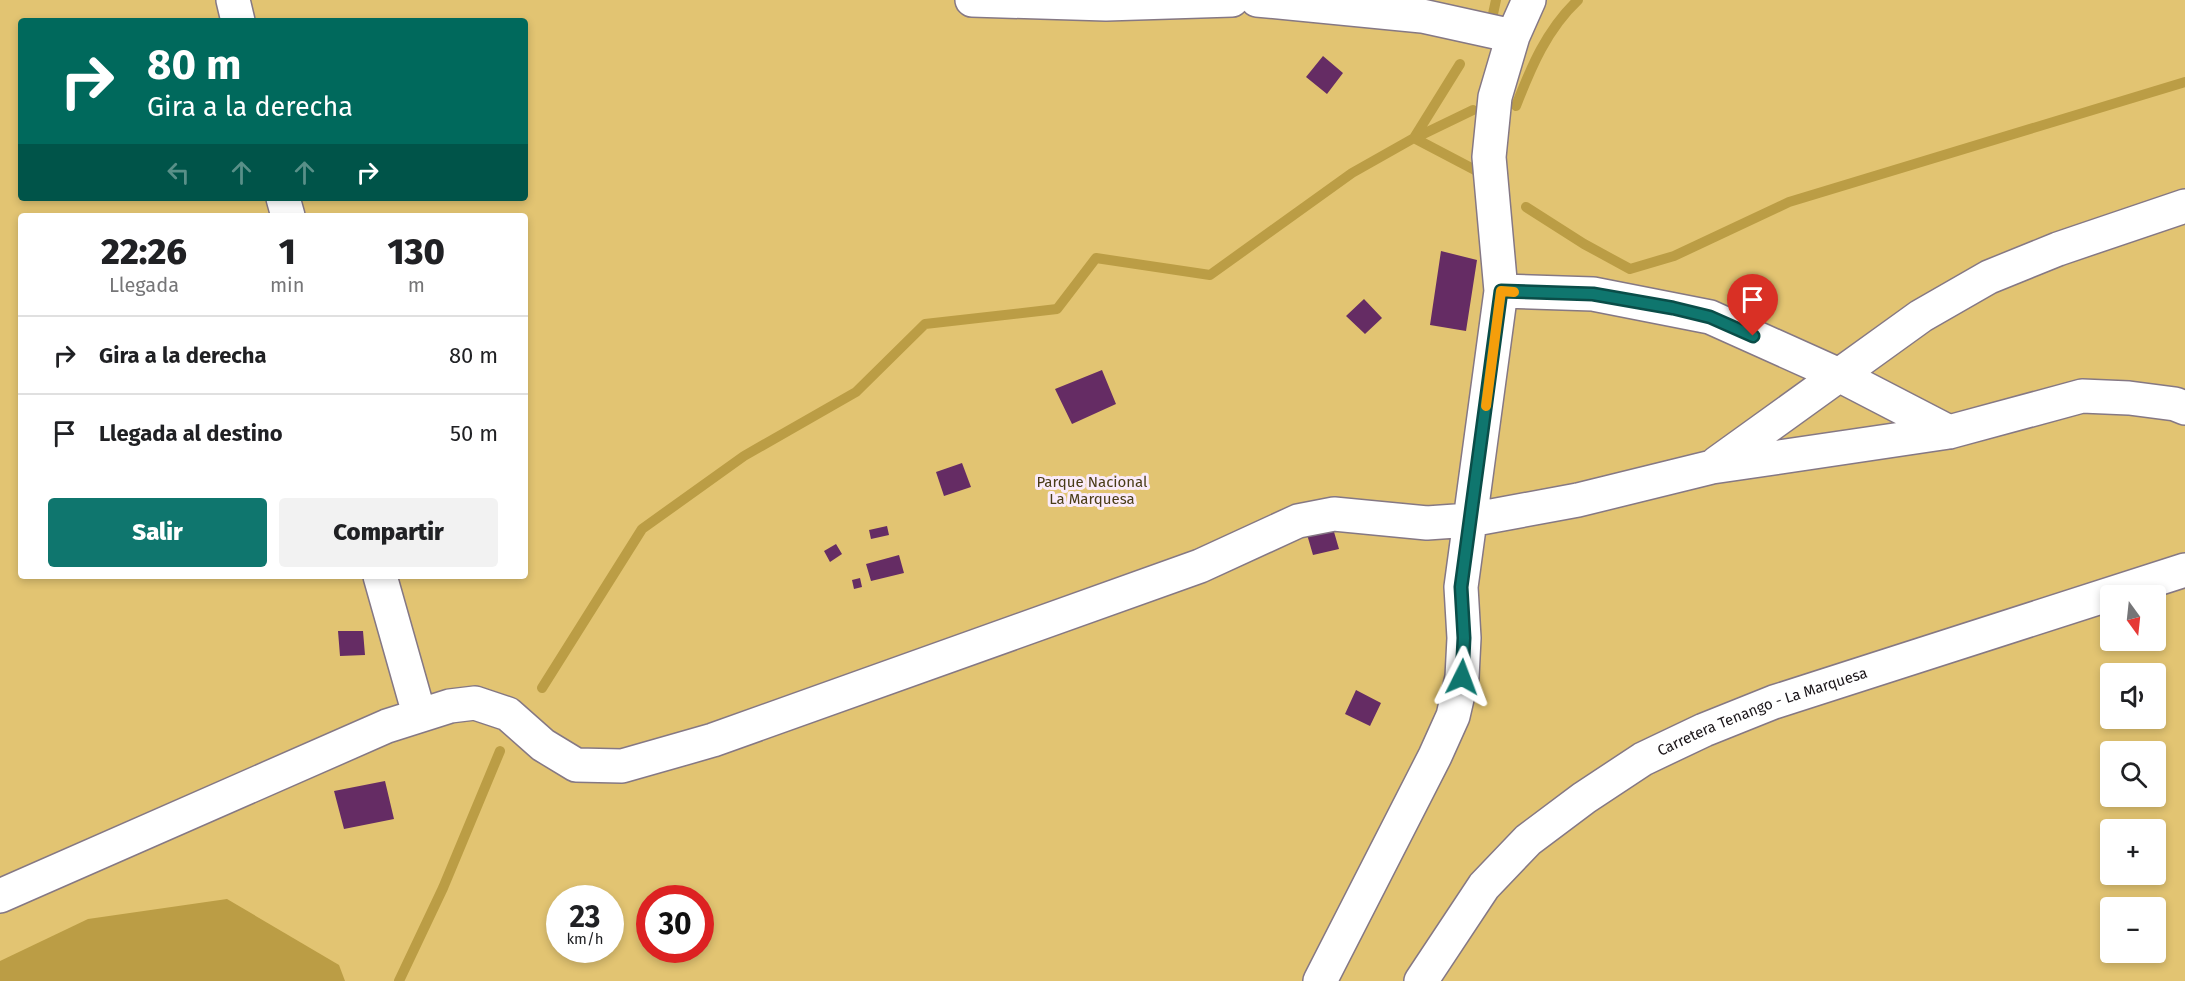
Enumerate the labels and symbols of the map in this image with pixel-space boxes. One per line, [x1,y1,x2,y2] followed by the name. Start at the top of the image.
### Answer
[1727,274,1778,336] pin
[1036,473,1148,508] park label: Parque Nacional La Marquesa
[2100,585,2166,651] north arrow
[1430,645,1494,709] position arrow
[1654,664,1869,760] street label: Carretera Tenango - La Marquesa
[636,885,714,963] speed limit sign: 30

